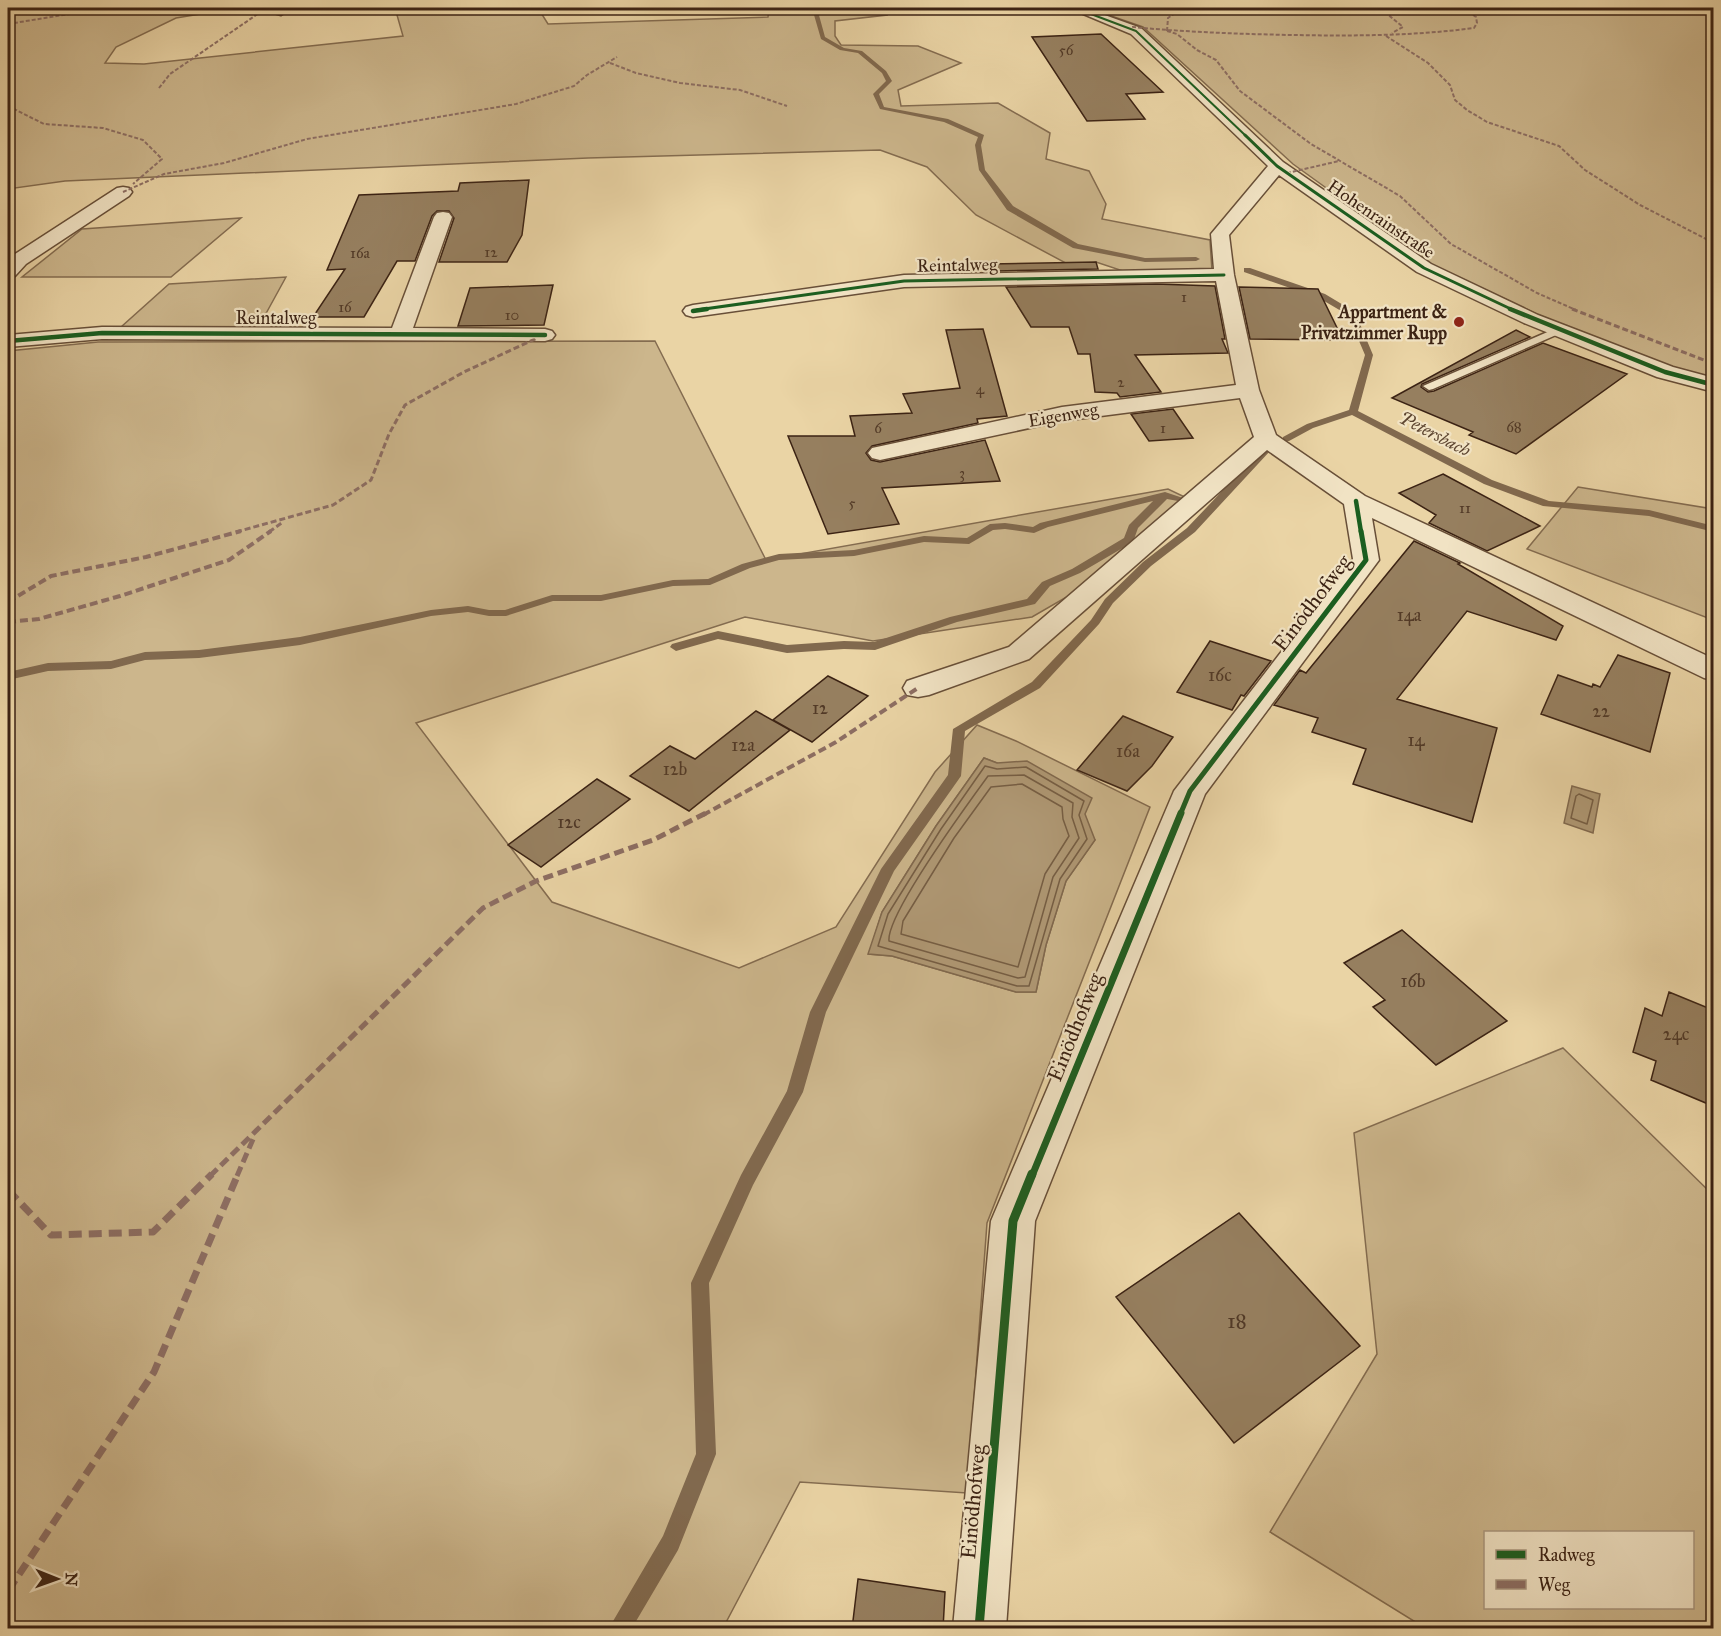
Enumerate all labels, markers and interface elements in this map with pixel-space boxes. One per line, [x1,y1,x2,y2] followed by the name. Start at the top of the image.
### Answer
[1059,41,1075,59] house number: 56
[1323,175,1439,263] street label: Hohenrainstraße
[484,243,498,261] house number: 12
[350,244,371,262] house number: 16a
[916,253,998,278] street label: Reintalweg
[1181,288,1187,306] house number: 1
[338,298,353,316] house number: 16
[1301,301,1447,345] place label: Appartment & Privatzimmer Rupp
[505,306,519,324] house number: 10
[236,307,317,330] street label: Reintalweg
[1452,315,1466,329] marker: Appartment & Privatzimmer Rupp
[1117,373,1125,391] house number: 2
[976,380,985,398] house number: 4
[1026,398,1101,433] street label: Eigenweg
[1396,407,1475,461] water label: Petersbach
[1506,418,1522,436] house number: 68
[874,419,883,437] house number: 6
[1160,419,1166,437] house number: 1
[959,464,965,482] house number: 3
[849,494,856,512] house number: 5
[1459,499,1471,517] house number: 11
[1267,549,1357,657] street label: Einödhofweg
[1397,604,1422,626] house number: 14a
[1208,664,1232,686] house number: 16c
[812,697,828,719] house number: 12
[1592,700,1610,722] house number: 22
[1407,729,1426,751] house number: 14
[731,734,755,756] house number: 12a
[1116,740,1140,762] house number: 16a
[663,758,688,780] house number: 12b
[557,811,581,833] house number: 12c
[1041,969,1109,1085] street label: Einödhofweg
[1400,970,1426,992] house number: 16b
[1663,1023,1690,1045] house number: 24c
[1227,1308,1247,1334] house number: 18
[955,1443,991,1560] street label: Einödhofweg
[1484,1531,1694,1609] legend
[1538,1544,1595,1567] text: Radweg
[27,1549,87,1609] north arrow
[62,1572,81,1587] text: N
[1538,1574,1571,1597] text: Weg

